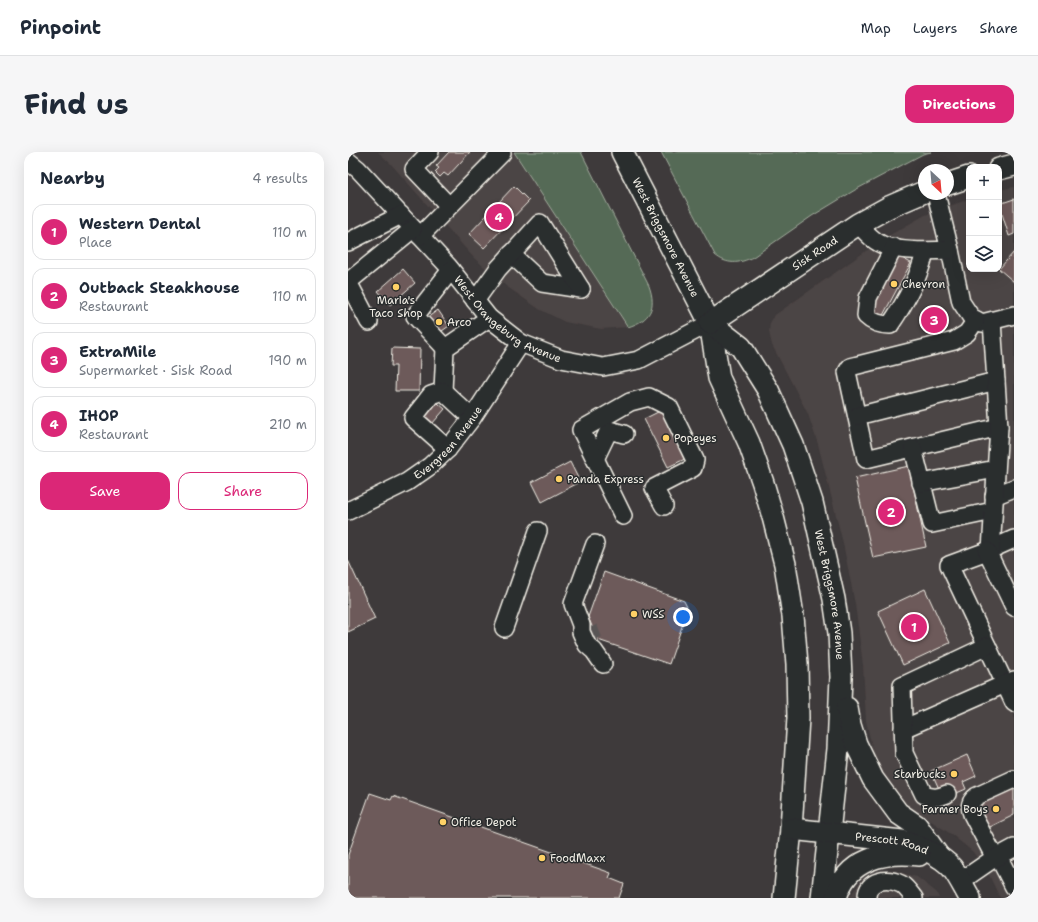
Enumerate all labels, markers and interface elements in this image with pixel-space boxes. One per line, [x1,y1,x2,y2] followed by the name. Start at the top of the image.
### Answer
[20,15,101,40] text: Pinpoint
[861,19,891,37] text: Map
[913,19,957,37] text: Layers
[979,19,1018,37] text: Share
[24,85,129,123] text: Find us
[905,85,1014,123] button: Directions
[918,164,954,200] north arrow
[966,164,1002,272] map controls
[966,164,1002,200] button: +
[40,167,105,189] text: Nearby
[252,170,308,187] text: 4 results
[629,175,703,300] street label: West Briggsmore Avenue
[966,200,1002,236] button: −
[486,202,512,232] pin: 4
[79,214,201,234] text: Western Dental
[51,224,57,241] text: 1
[272,224,307,241] text: 110 m
[789,232,841,274] street label: Sisk Road
[79,234,112,251] text: Place
[966,236,1002,272] button: layers
[451,272,564,366] street label: West Orangeburg Avenue
[902,277,946,292] place label: Chevron
[79,278,240,298] text: Outback Steakhouse
[889,279,899,289] marker: Chevron
[391,282,401,292] marker: Maria's Taco Shop
[49,288,59,305] text: 2
[272,288,307,305] text: 110 m
[369,293,423,321] place label: Maria's Taco Shop
[79,298,149,315] text: Restaurant
[921,305,947,335] pin: 3
[447,315,472,330] place label: Arco
[434,317,444,327] marker: Arco
[79,342,156,362] text: ExtraMile
[49,352,59,369] text: 3
[268,352,307,369] text: 190 m
[79,362,232,379] text: Supermarket · Sisk Road
[411,403,485,483] street label: Evergreen Avenue
[79,406,119,426] text: IHOP
[49,416,59,433] text: 4
[269,416,307,433] text: 210 m
[79,426,149,443] text: Restaurant
[674,431,717,446] place label: Popeyes
[661,433,671,443] marker: Popeyes
[40,472,170,510] button: Save
[178,472,308,510] button: Share
[567,472,644,487] place label: Panda Express
[554,474,564,484] marker: Panda Express
[878,497,904,527] pin: 2
[811,528,848,660] street label: West Briggsmore Avenue
[642,607,664,622] place label: WSS
[673,607,693,627] your location
[629,609,639,619] marker: WSS
[901,612,927,642] pin: 1
[894,767,946,782] place label: Starbucks
[949,769,959,779] marker: Starbucks
[922,802,988,817] place label: Farmer Boys
[991,804,1001,814] marker: Farmer Boys
[451,815,517,830] place label: Office Depot
[438,817,448,827] marker: Office Depot
[854,828,931,858] street label: Prescott Road
[550,851,606,866] place label: FoodMaxx
[537,853,547,863] marker: FoodMaxx

